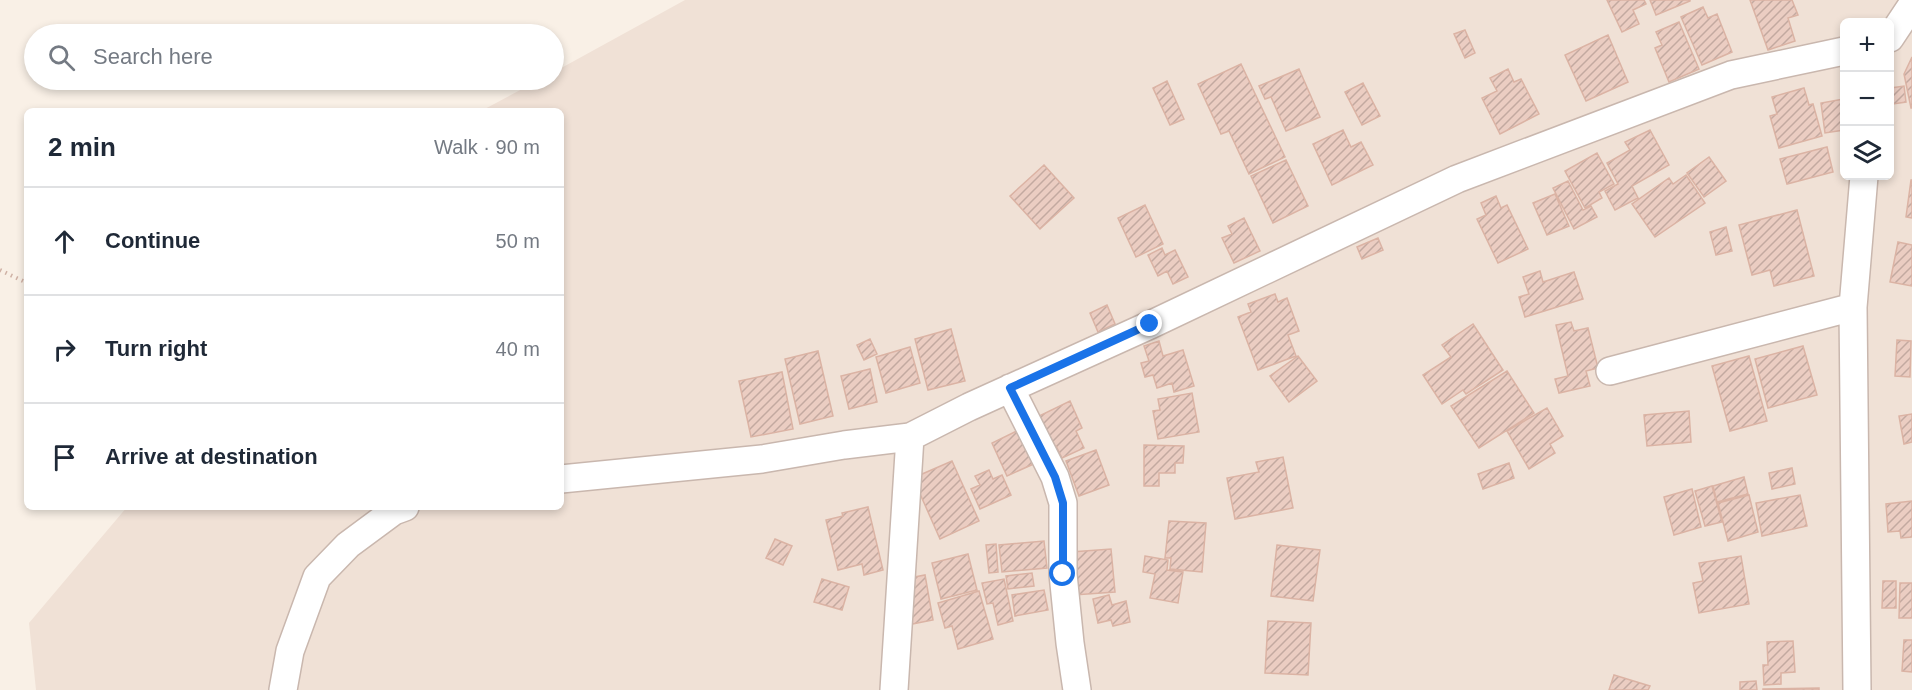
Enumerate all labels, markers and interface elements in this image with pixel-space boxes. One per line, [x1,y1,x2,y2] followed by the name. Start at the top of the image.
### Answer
[1840,18,1894,180] map controls
[1840,18,1894,72] button: +
[24,24,564,90] search box
[45,41,78,74] icon: search
[93,44,213,69] text: Search here
[1840,72,1894,126] button: −
[1840,126,1894,180] button: layers
[48,132,116,162] text: 2 min
[434,136,540,158] text: Walk · 90 m
[48,225,81,258] icon: ahead
[105,228,200,253] text: Continue
[496,230,540,252] text: 50 m
[1136,310,1162,336] route end
[48,333,81,366] icon: right
[105,336,207,361] text: Turn right
[496,338,540,360] text: 40 m
[48,441,81,474] icon: arrive
[105,444,318,469] text: Arrive at destination
[1049,560,1075,586] route start

